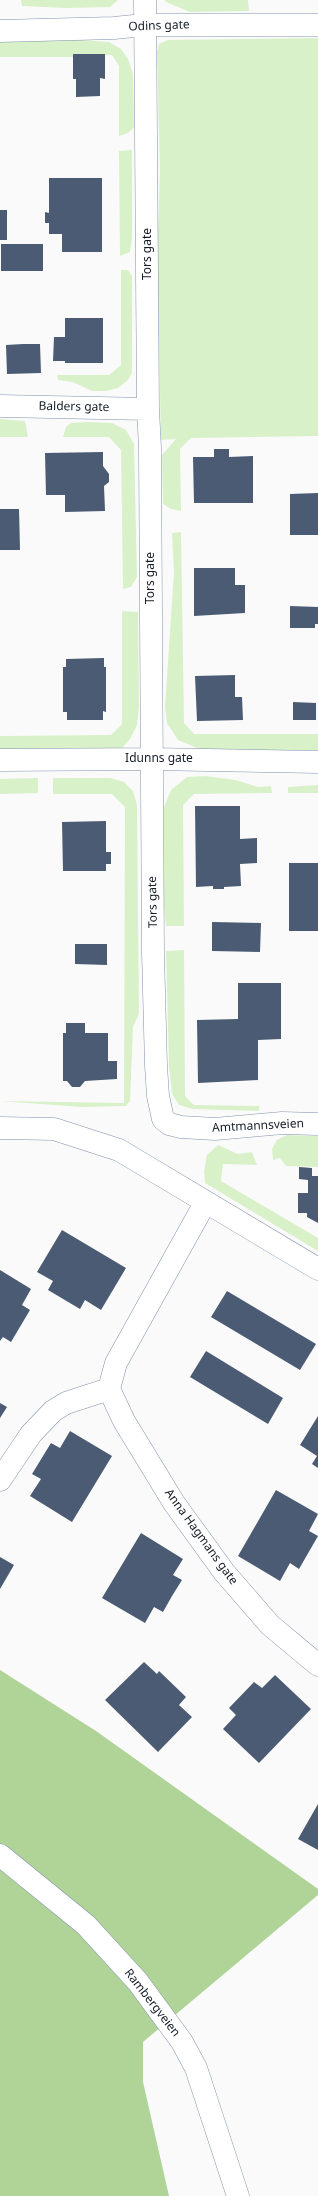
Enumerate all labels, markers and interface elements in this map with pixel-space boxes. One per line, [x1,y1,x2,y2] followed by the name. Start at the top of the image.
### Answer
[128,18,190,34] street label: Odins gate
[141,228,155,280] street label: Tors gate
[38,399,110,415] street label: Balders gate
[144,552,158,604] street label: Tors gate
[125,752,193,766] street label: Idunns gate
[145,876,161,928] street label: Tors gate
[212,1116,304,1136] street label: Amtmannsveien
[161,1486,241,1588] street label: Anna Hagmans gate
[121,1966,183,2040] street label: Rambergveien

